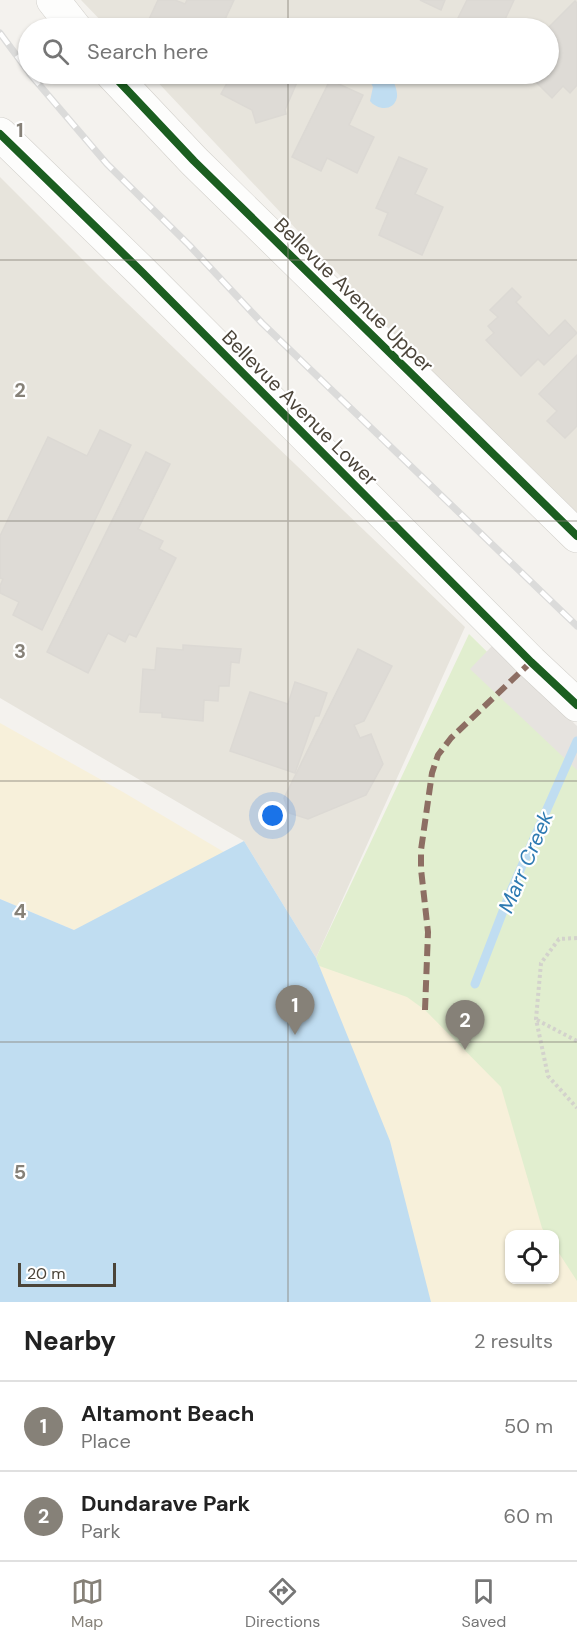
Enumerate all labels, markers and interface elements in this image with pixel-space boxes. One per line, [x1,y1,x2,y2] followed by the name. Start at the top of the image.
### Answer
[18,18,559,84] search box
[39,35,72,68] icon: search
[87,37,208,66] text: Search here
[16,117,24,143] text: 1
[269,212,439,378] street label: Bellevue Avenue Upper
[216,324,384,492] street label: Bellevue Avenue Lower
[14,377,26,403] text: 2
[14,638,26,664] text: 3
[258,801,287,830] your location
[492,807,560,917] water label: Marr Creek
[14,898,27,924] text: 4
[276,986,314,1035] pin: 1
[446,1000,484,1050] pin: 2
[14,1159,26,1185] text: 5
[505,1230,559,1284] map controls
[505,1230,559,1284] button: locate
[18,1260,116,1288] scale bar
[27,1263,66,1284] text: 20 m
[24,1324,116,1358] text: Nearby
[474,1328,553,1354] text: 2 results
[81,1399,254,1428] text: Altamont Beach
[40,1413,47,1439] text: 1
[504,1413,553,1439] text: 50 m
[81,1428,131,1454] text: Place
[81,1489,250,1518] text: Dundarave Park
[38,1503,49,1529] text: 2
[504,1503,553,1529] text: 60 m
[81,1518,121,1544] text: Park
[71,1575,104,1632] tab: Map
[245,1575,320,1632] tab: Directions
[462,1575,506,1632] tab: Saved

